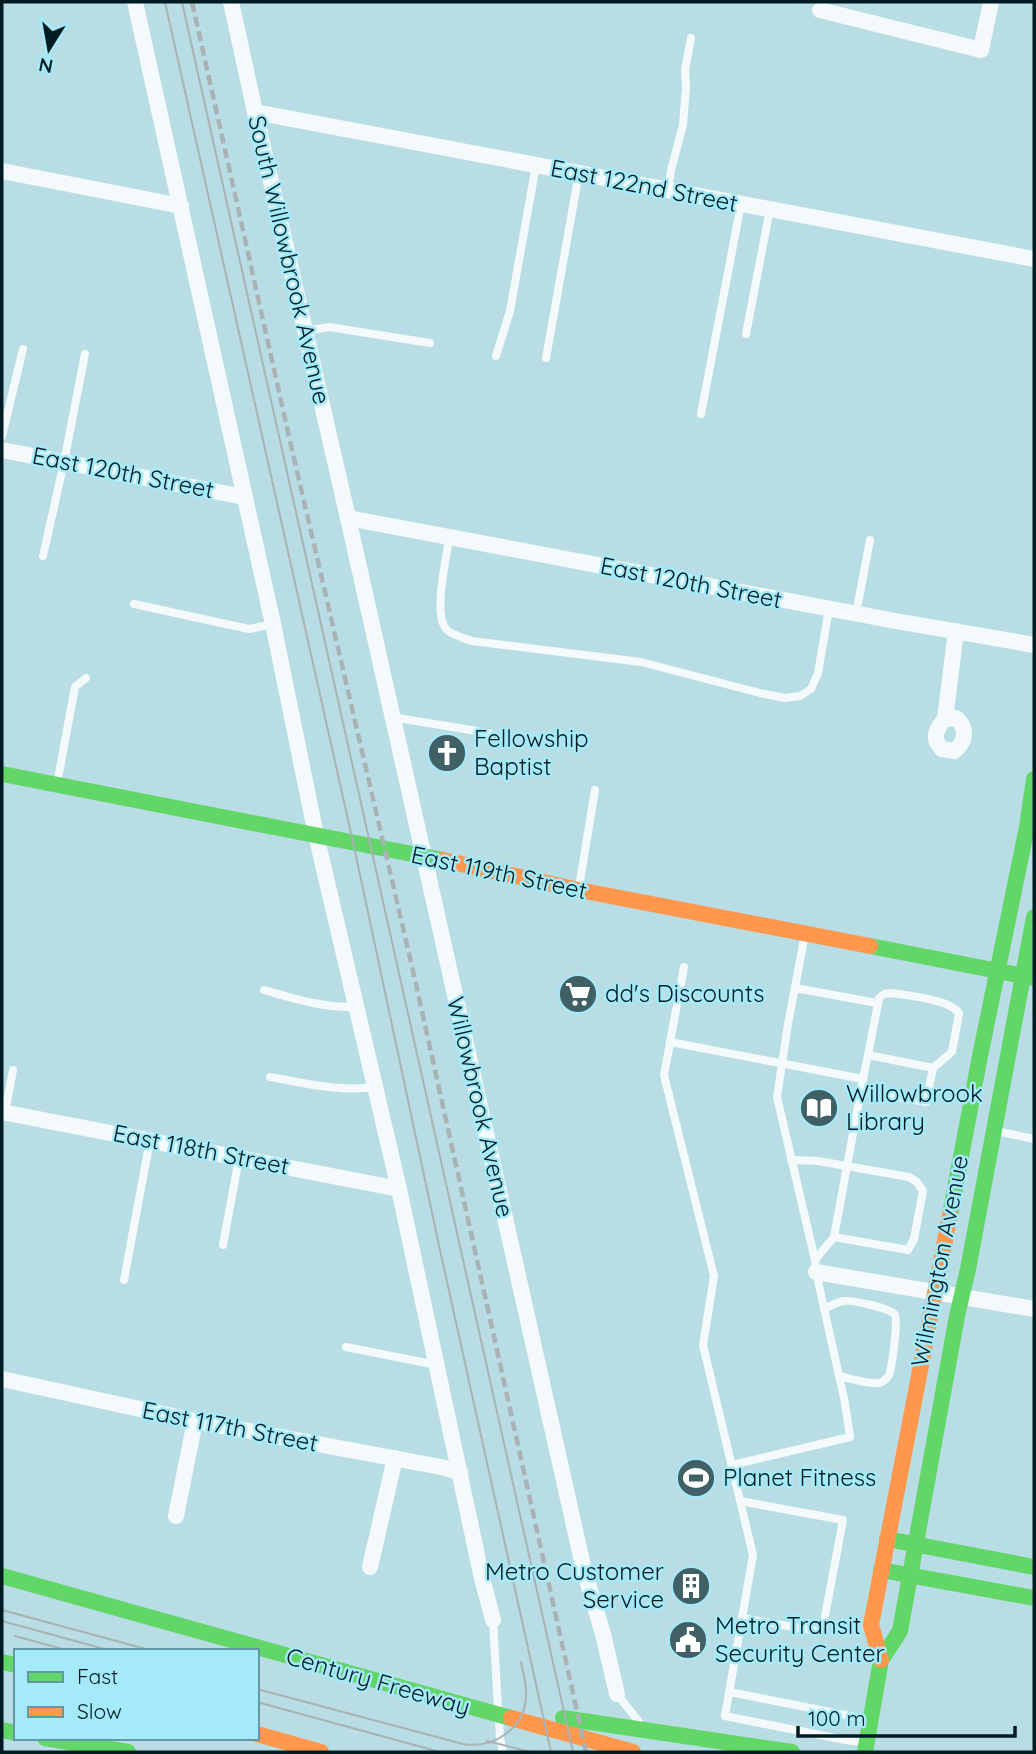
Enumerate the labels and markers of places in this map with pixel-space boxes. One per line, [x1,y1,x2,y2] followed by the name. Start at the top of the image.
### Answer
[474,723,589,781] place label: Fellowship Baptist
[426,732,468,774] church icon: Fellowship Baptist
[557,973,599,1015] supermarket icon: dd's Discounts
[605,978,765,1008] place label: dd's Discounts
[846,1078,983,1136] place label: Willowbrook Library
[798,1087,840,1129] library icon: Willowbrook Library
[675,1457,717,1499] sports icon: Planet Fitness
[723,1462,876,1492] place label: Planet Fitness
[485,1556,664,1614] place label: Metro Customer Service
[670,1565,712,1607] building icon: Metro Customer Service
[715,1610,885,1668] place label: Metro Transit Security Center
[667,1619,709,1661] public building icon: Metro Transit Security Center

